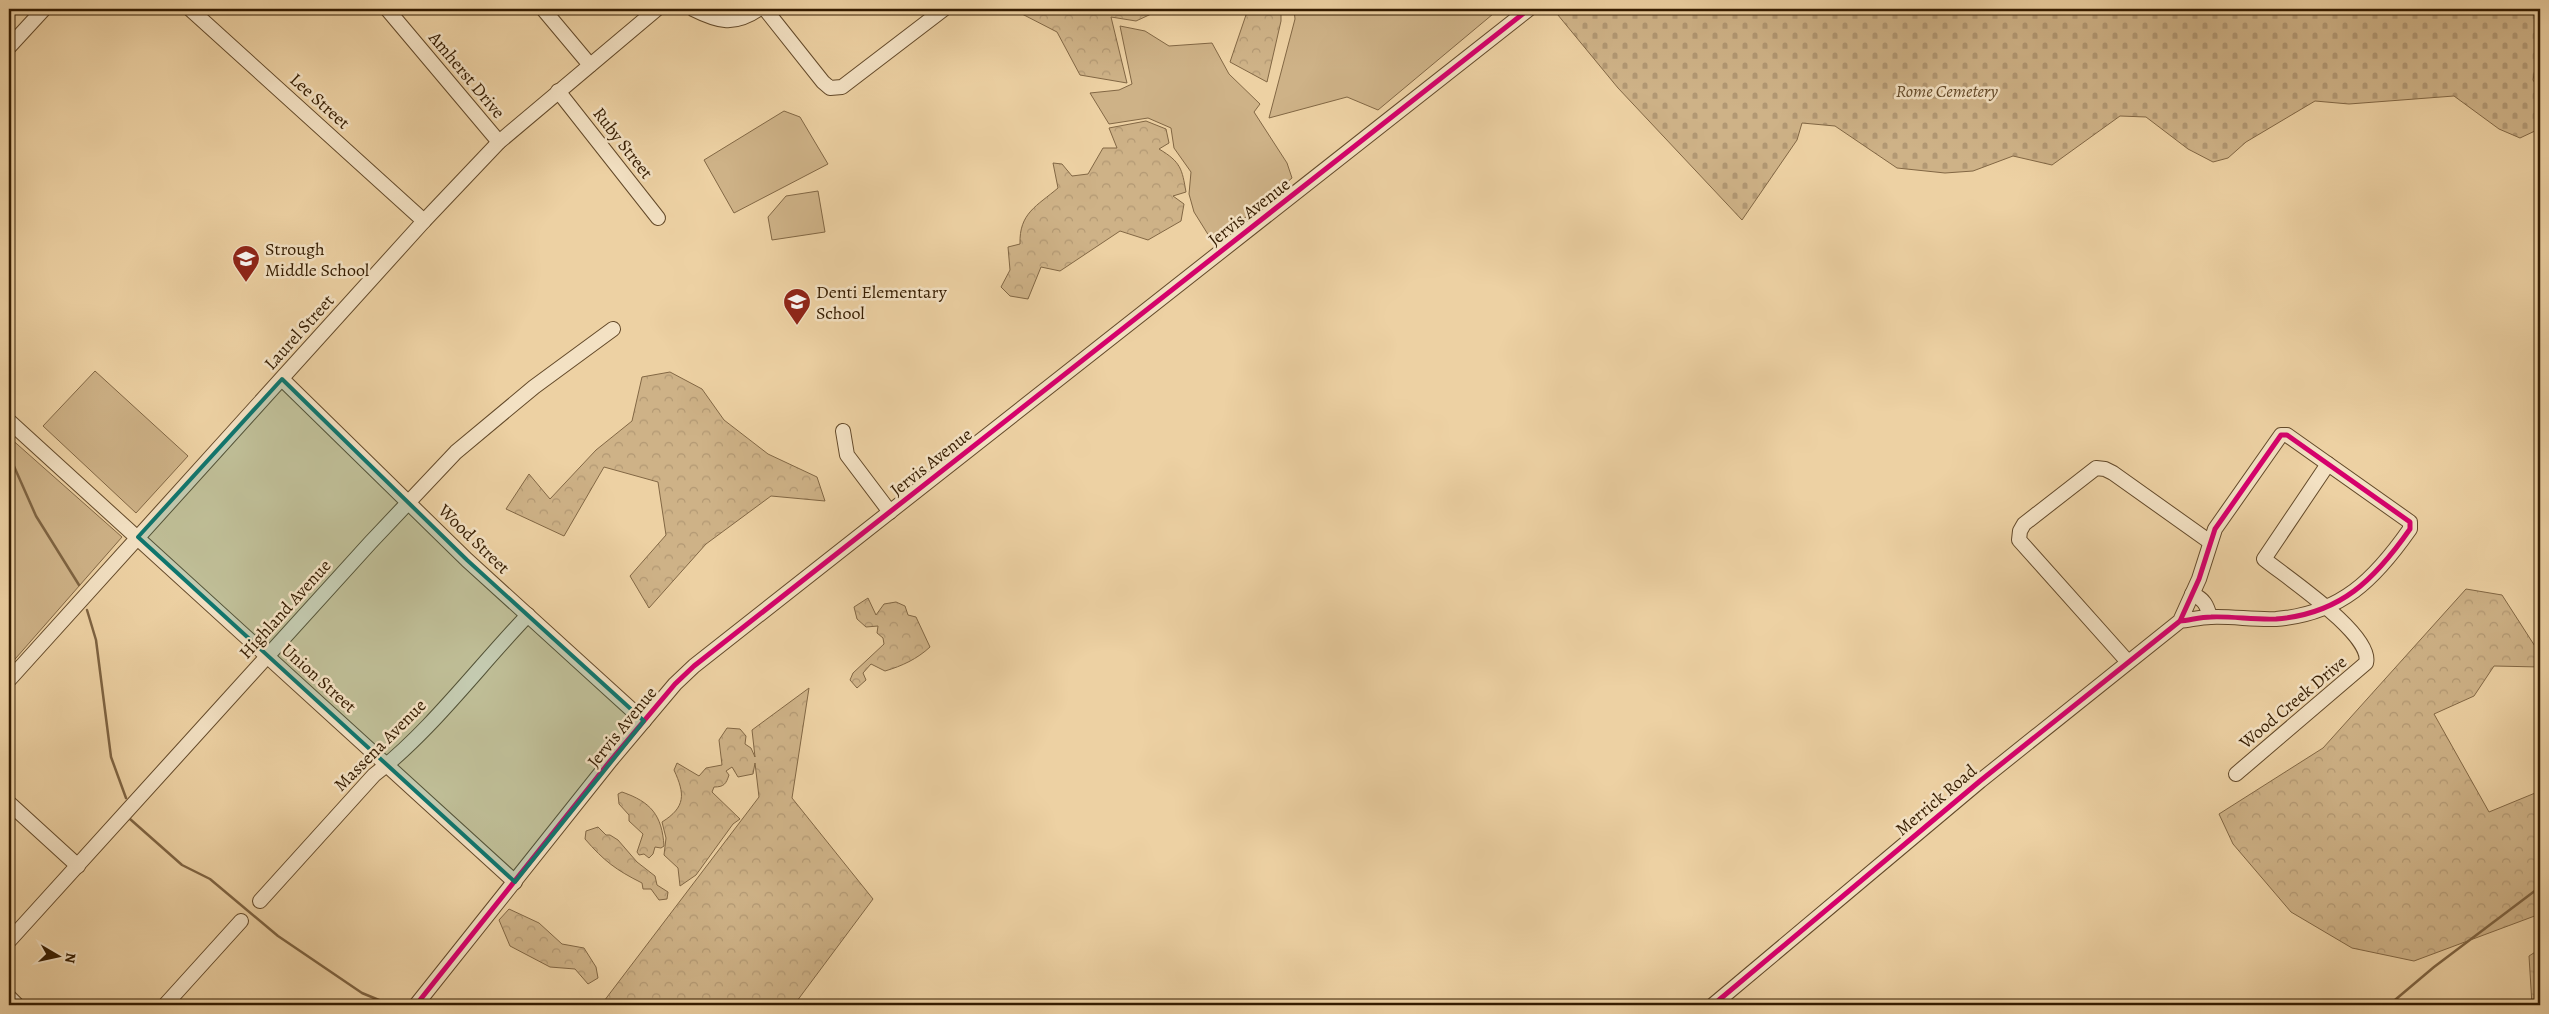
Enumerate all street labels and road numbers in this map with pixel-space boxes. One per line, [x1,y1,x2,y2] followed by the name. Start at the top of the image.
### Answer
[423,26,511,124] street label: Amherst Drive
[285,68,355,134] street label: Lee Street
[587,102,659,184] street label: Ruby Street
[1203,172,1295,252] street label: Jervis Avenue
[259,289,339,375] street label: Laurel Street
[885,422,977,502] street label: Jervis Avenue
[432,498,515,579] street label: Wood Street
[234,554,336,664] street label: Highland Avenue
[276,638,362,718] street label: Union Street
[2233,650,2352,755] street label: Wood Creek Drive
[582,681,662,773] street label: Jervis Avenue
[329,694,431,796] street label: Massena Avenue
[1890,759,1982,841] street label: Merrick Road

